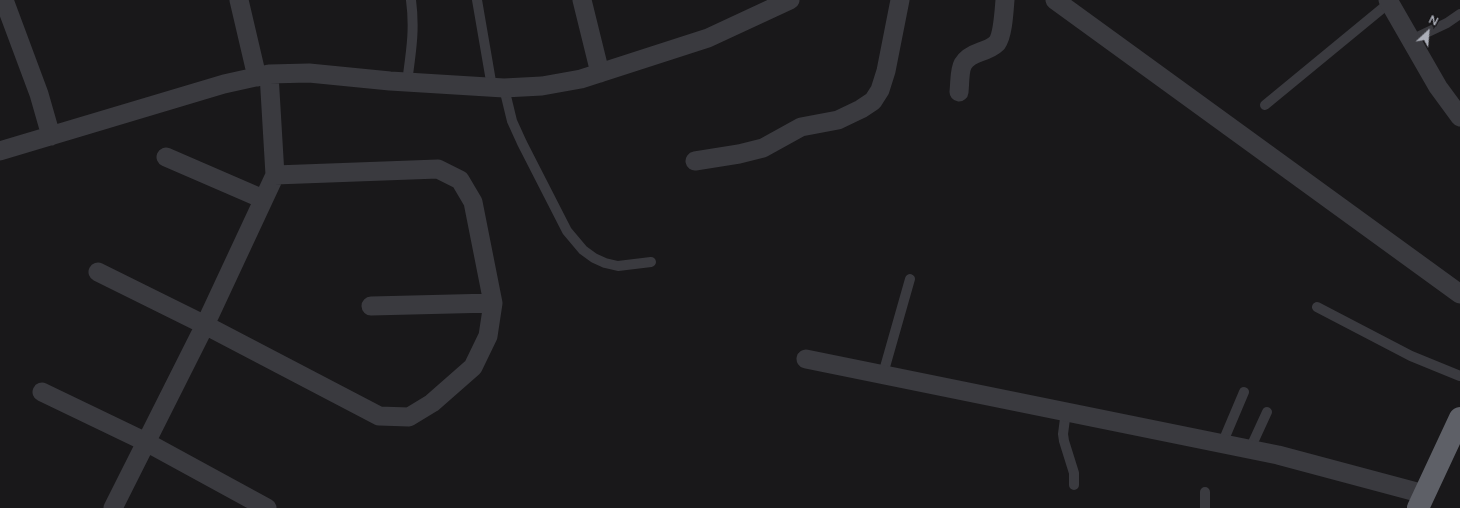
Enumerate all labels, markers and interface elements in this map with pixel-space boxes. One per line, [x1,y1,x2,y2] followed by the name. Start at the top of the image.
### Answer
[1408,12,1448,52] north arrow
[1427,13,1440,29] text: N

